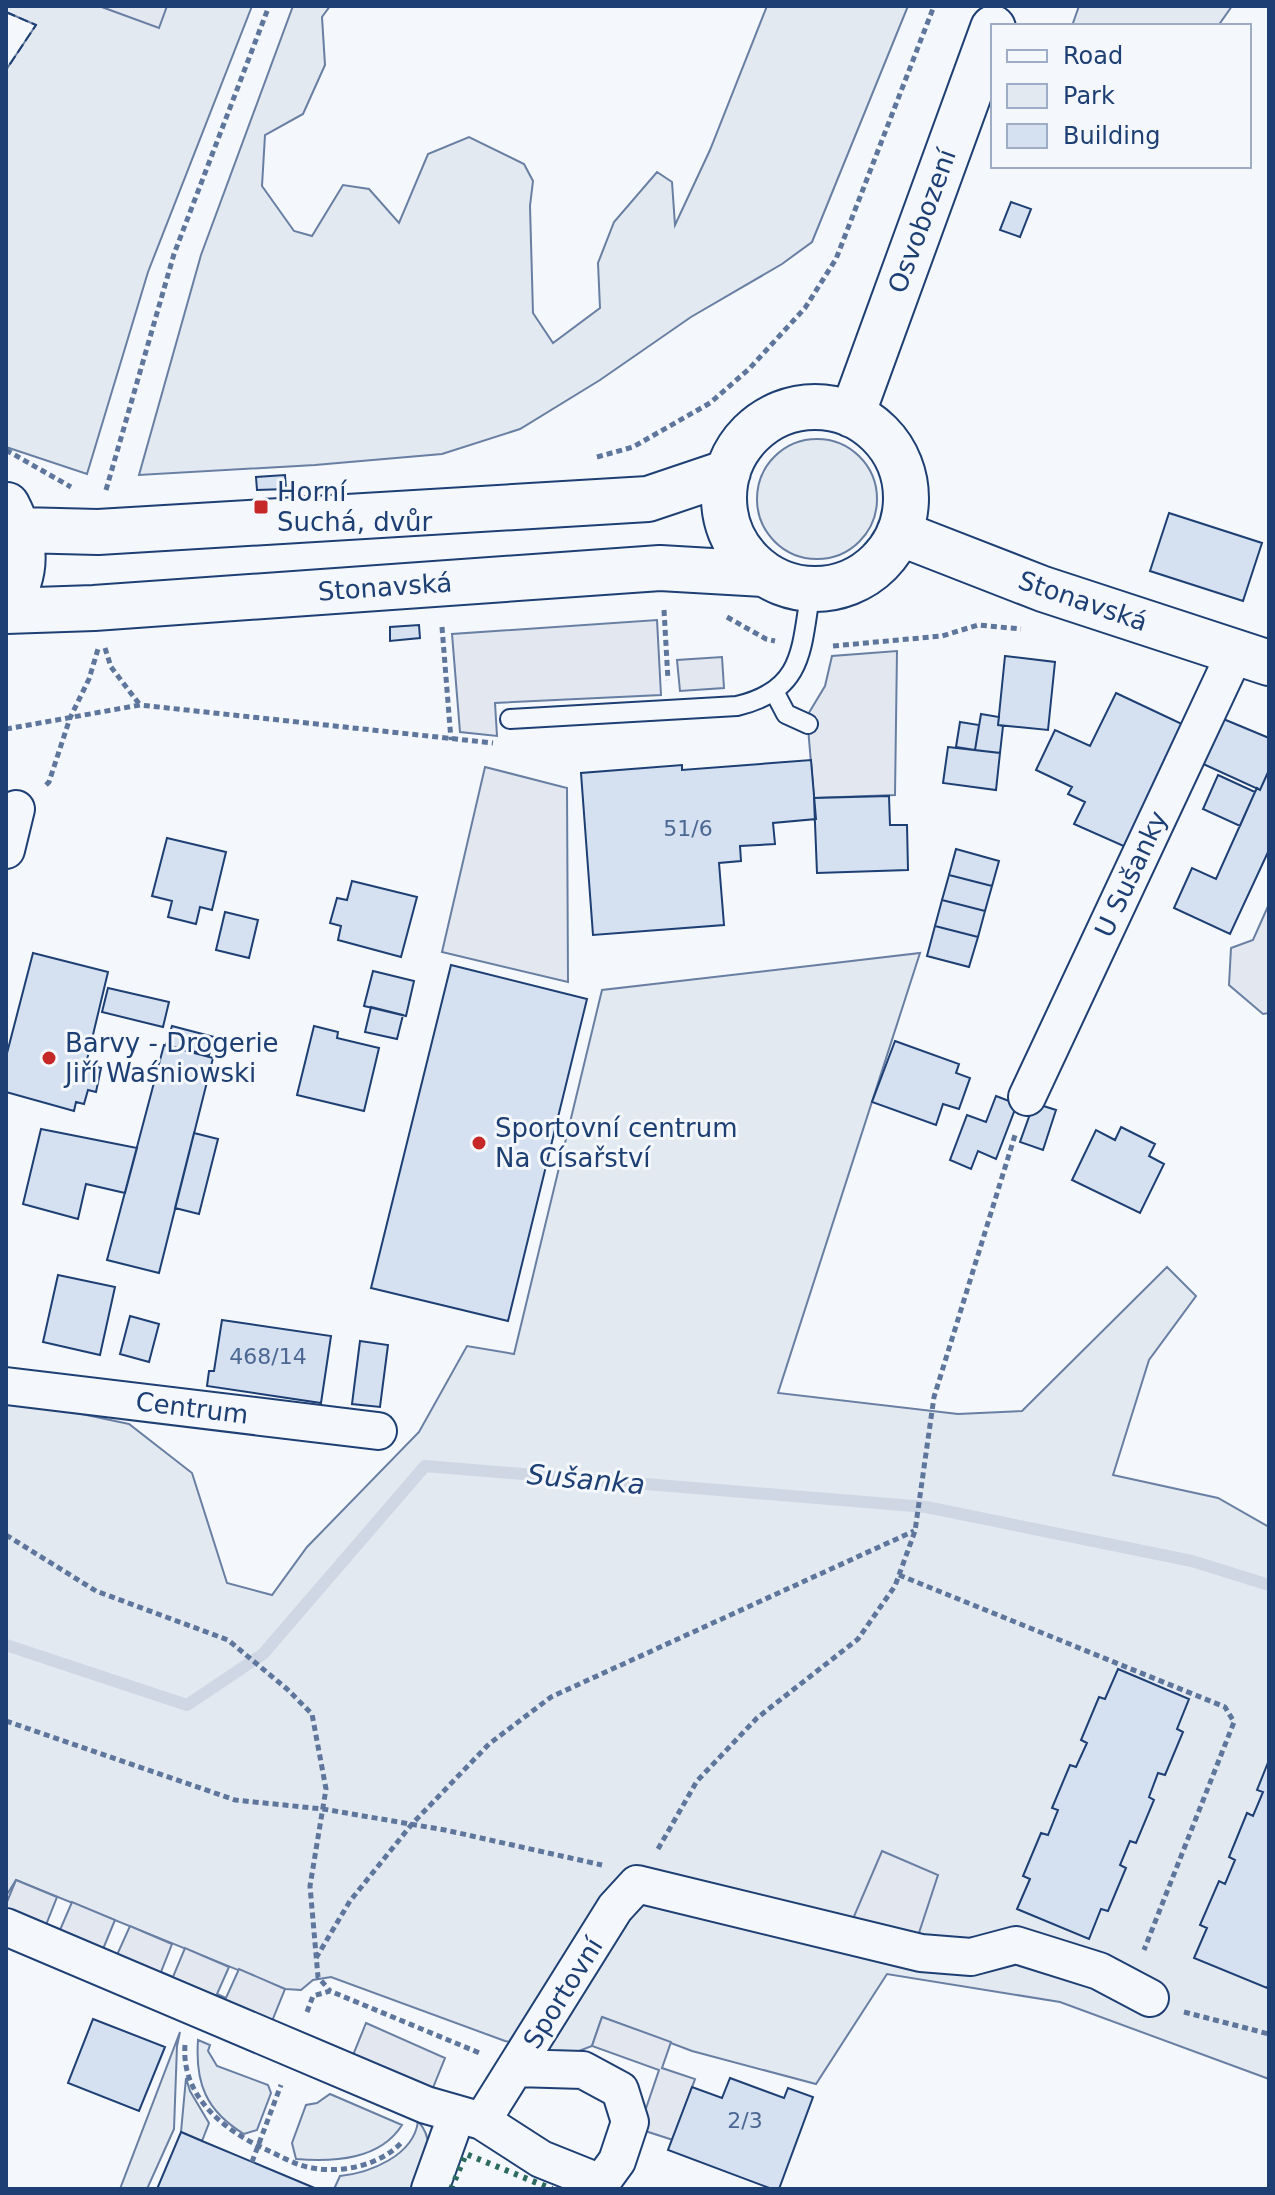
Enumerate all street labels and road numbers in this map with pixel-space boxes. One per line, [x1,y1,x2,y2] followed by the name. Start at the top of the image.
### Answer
[882,144,962,297] street label: Osvobození
[1015,565,1151,637] street label: Stonavská
[317,567,453,607] street label: Stonavská
[1089,806,1173,942] street label: U Sušanky
[134,1386,250,1430] street label: Centrum
[517,1931,609,2054] street label: Sportovní

